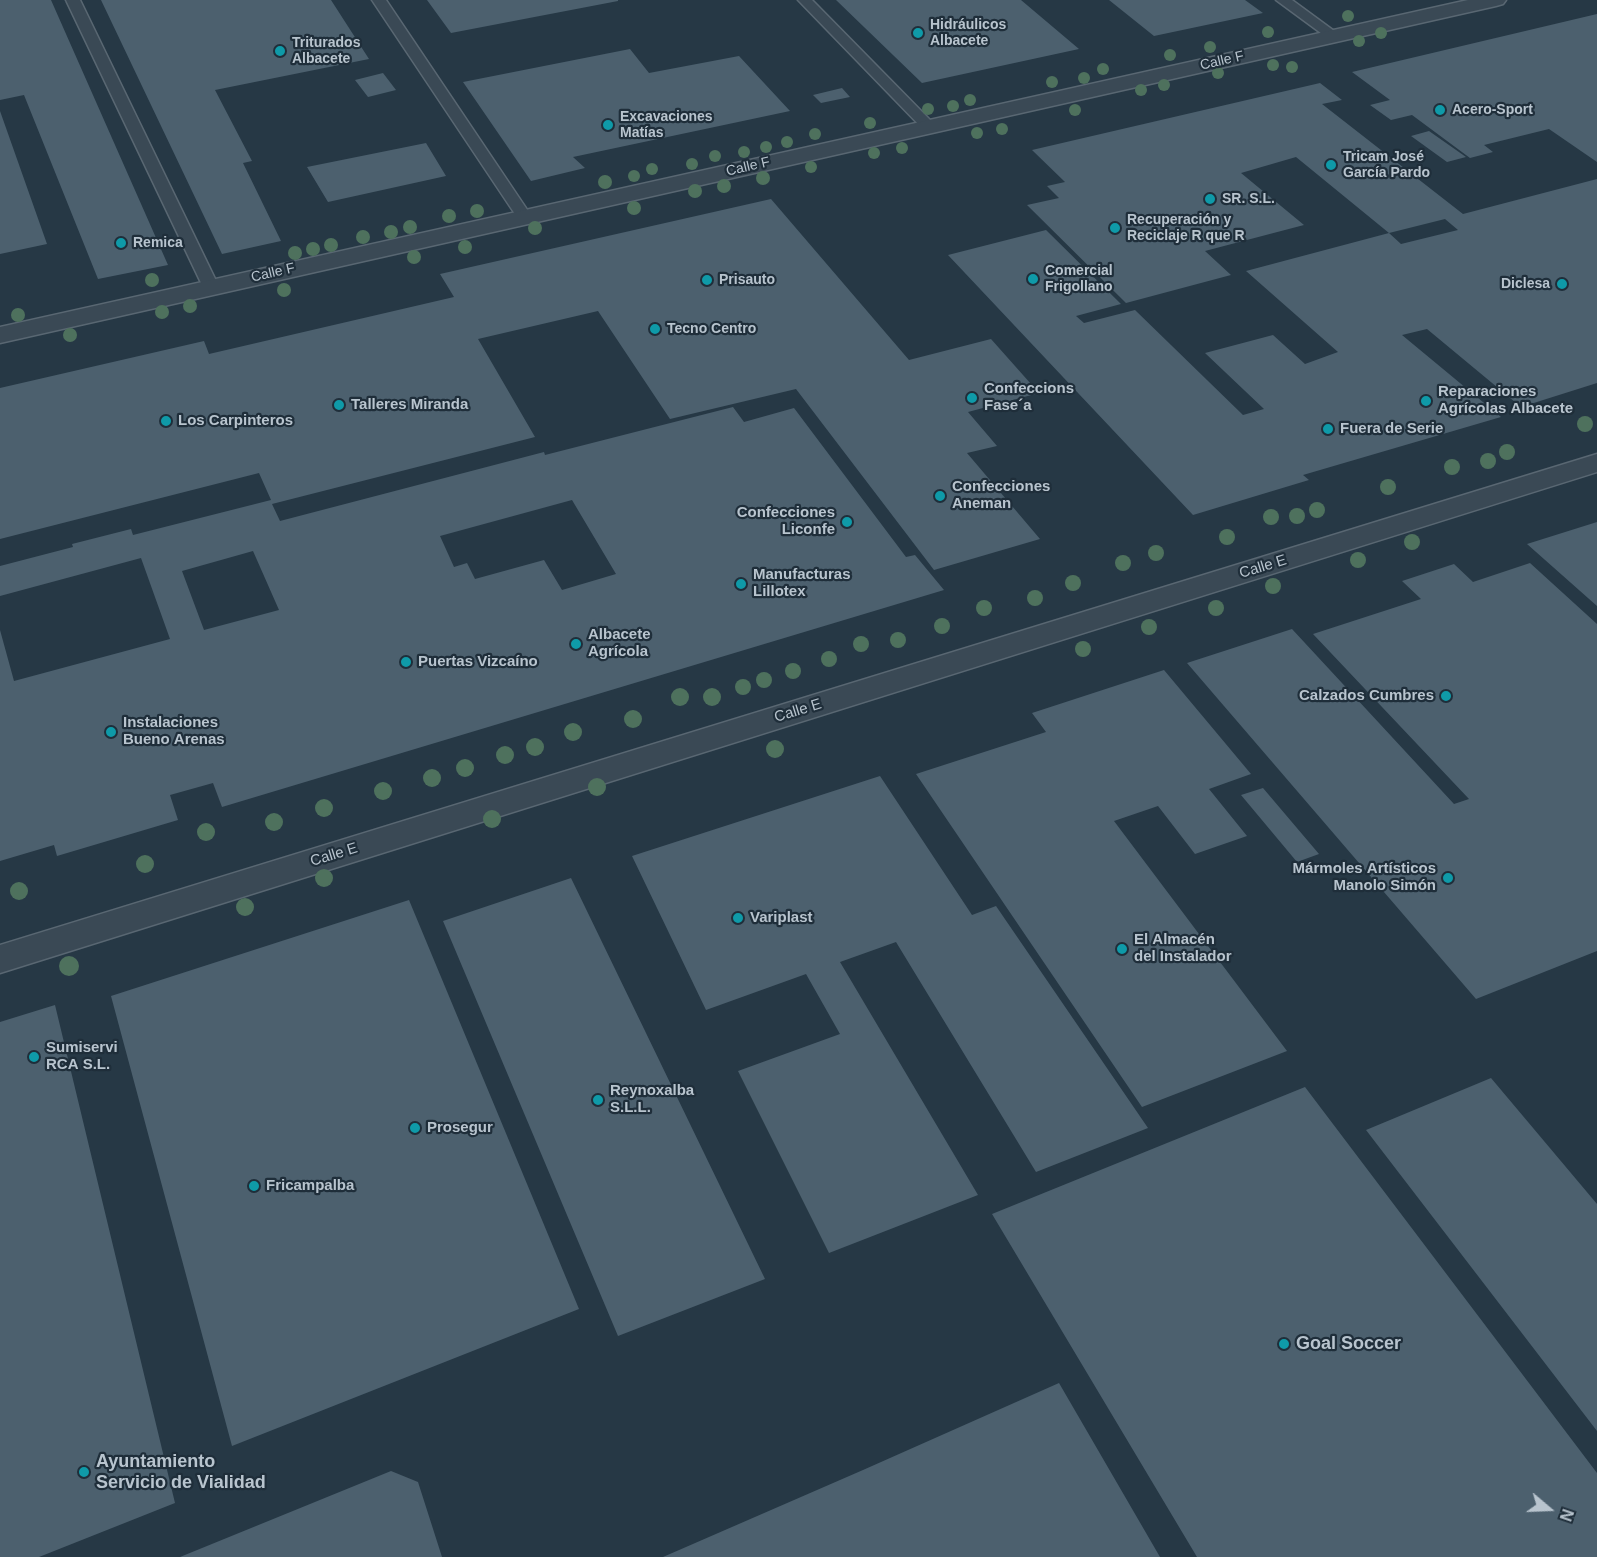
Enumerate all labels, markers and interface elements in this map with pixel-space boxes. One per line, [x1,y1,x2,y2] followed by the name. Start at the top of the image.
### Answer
[930,17,1006,50] place label: Hidráulicos Albacete
[911,26,925,40] marker: Hidráulicos Albacete
[292,35,360,68] place label: Triturados Albacete
[273,44,287,58] marker: Triturados Albacete
[1199,48,1245,74] street label: Calle F
[1452,102,1533,118] place label: Acero-Sport
[1433,103,1447,117] marker: Acero-Sport
[620,109,713,142] place label: Excavaciones Matías
[601,118,615,132] marker: Excavaciones Matías
[1343,149,1430,182] place label: Tricam José García Pardo
[725,154,771,180] street label: Calle F
[1324,158,1338,172] marker: Tricam José García Pardo
[1222,191,1275,207] place label: SR. S.L.
[1203,192,1217,206] marker: SR. S.L.
[1127,212,1244,244] place label: Recuperación y Reciclaje R que R
[1108,221,1122,235] marker: Recuperación y Reciclaje R que R
[133,235,183,251] place label: Remica
[114,236,128,250] marker: Remica
[250,260,296,286] street label: Calle F
[1045,263,1113,296] place label: Comercial Frigollano
[719,272,775,288] place label: Prisauto
[1026,272,1040,286] marker: Comercial Frigollano
[700,273,714,287] marker: Prisauto
[1501,276,1550,292] place label: Diclesa
[1555,277,1569,291] marker: Diclesa
[667,321,756,337] place label: Tecno Centro
[648,322,662,336] marker: Tecno Centro
[984,380,1074,415] place label: Confeccions Fase´a
[1438,383,1573,418] place label: Reparaciones Agrícolas Albacete
[965,391,979,405] marker: Confeccions Fase´a
[1419,394,1433,408] marker: Reparaciones Agrícolas Albacete
[351,396,468,414] place label: Talleres Miranda
[332,398,346,412] marker: Talleres Miranda
[178,412,293,430] place label: Los Carpinteros
[159,414,173,428] marker: Los Carpinteros
[1340,420,1443,438] place label: Fuera de Serie
[1321,422,1335,436] marker: Fuera de Serie
[952,478,1050,513] place label: Confecciones Aneman
[933,489,947,503] marker: Confecciones Aneman
[737,504,835,539] place label: Confecciones Liconfe
[840,515,854,529] marker: Confecciones Liconfe
[1237,551,1289,583] street label: Calle E
[753,566,851,601] place label: Manufacturas Lillotex
[734,577,748,591] marker: Manufacturas Lillotex
[588,626,651,661] place label: Albacete Agrícola
[569,637,583,651] marker: Albacete Agrícola
[418,653,538,671] place label: Puertas Vizcaíno
[399,655,413,669] marker: Puertas Vizcaíno
[1299,687,1434,705] place label: Calzados Cumbres
[1439,689,1453,703] marker: Calzados Cumbres
[772,695,824,727] street label: Calle E
[123,714,225,749] place label: Instalaciones Bueno Arenas
[104,725,118,739] marker: Instalaciones Bueno Arenas
[308,839,360,871] street label: Calle E
[1293,860,1436,895] place label: Mármoles Artísticos Manolo Simón
[1441,871,1455,885] marker: Mármoles Artísticos Manolo Simón
[750,909,813,927] place label: Variplast
[731,911,745,925] marker: Variplast
[1134,931,1232,966] place label: El Almacén del Instalador
[1115,942,1129,956] marker: El Almacén del Instalador
[46,1039,118,1074] place label: Sumiservi RCA S.L.
[27,1050,41,1064] marker: Sumiservi RCA S.L.
[610,1082,694,1117] place label: Reynoxalba S.L.L.
[591,1093,605,1107] marker: Reynoxalba S.L.L.
[427,1119,493,1137] place label: Prosegur
[408,1121,422,1135] marker: Prosegur
[266,1177,354,1195] place label: Fricampalba
[247,1179,261,1193] marker: Fricampalba
[1296,1333,1401,1355] place label: Goal Soccer
[1277,1337,1291,1351] marker: Goal Soccer
[96,1451,266,1494] place label: Ayuntamiento Servicio de Vialidad
[77,1465,91,1479] marker: Ayuntamiento Servicio de Vialidad
[1519,1479,1579,1539] north arrow
[1557,1507,1576,1523] text: N

